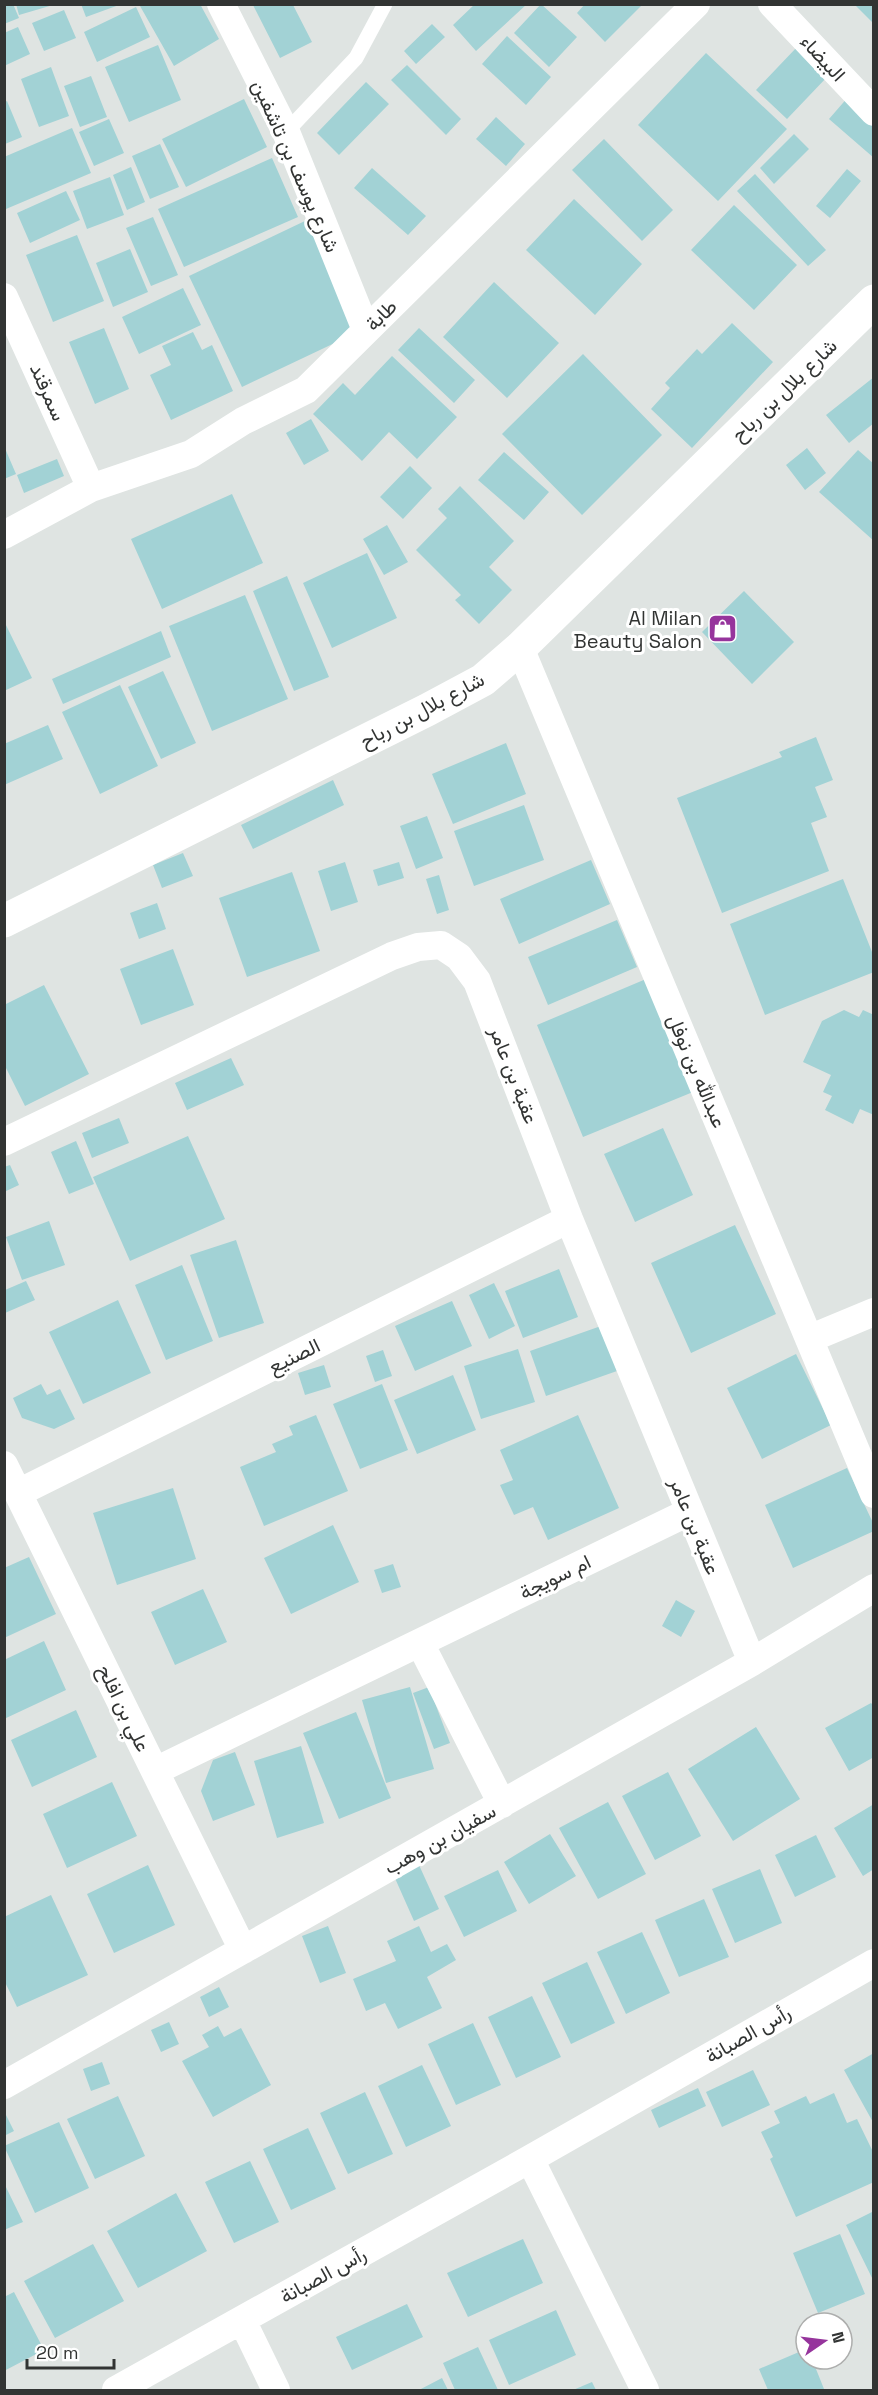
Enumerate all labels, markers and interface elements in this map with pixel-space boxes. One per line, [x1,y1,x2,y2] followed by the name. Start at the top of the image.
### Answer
[795,29,851,87] street label: البيضاء
[245,76,346,257] street label: شارع يوسف بن تاشفين
[360,294,402,336] street label: طابة
[725,333,843,448] street label: شارع بلال بن رباح
[24,359,72,425] street label: سمرقند
[574,605,702,654] place label: Al Milan Beauty Salon
[707,613,739,645] shop icon: Al Milan Beauty Salon
[355,666,489,755] street label: شارع بلال بن رباح
[661,1010,733,1132] street label: عبدالله بن نوفل
[483,1022,544,1127] street label: عقبة بن عامر
[264,1332,325,1381] street label: الصنيع
[663,1473,726,1578] street label: عقبة بن عامر
[515,1549,595,1605] street label: ام سويجة
[88,1660,156,1758] street label: علي بن افلح
[380,1798,500,1880] street label: سفيان بن وهب
[700,1999,796,2069] street label: رأس الصبانة
[275,2241,371,2309] street label: رأس الصبانة
[794,2311,854,2371] north arrow
[827,2330,850,2345] text: N
[27,2332,114,2370] scale bar
[36,2341,79,2364] text: 20 m

